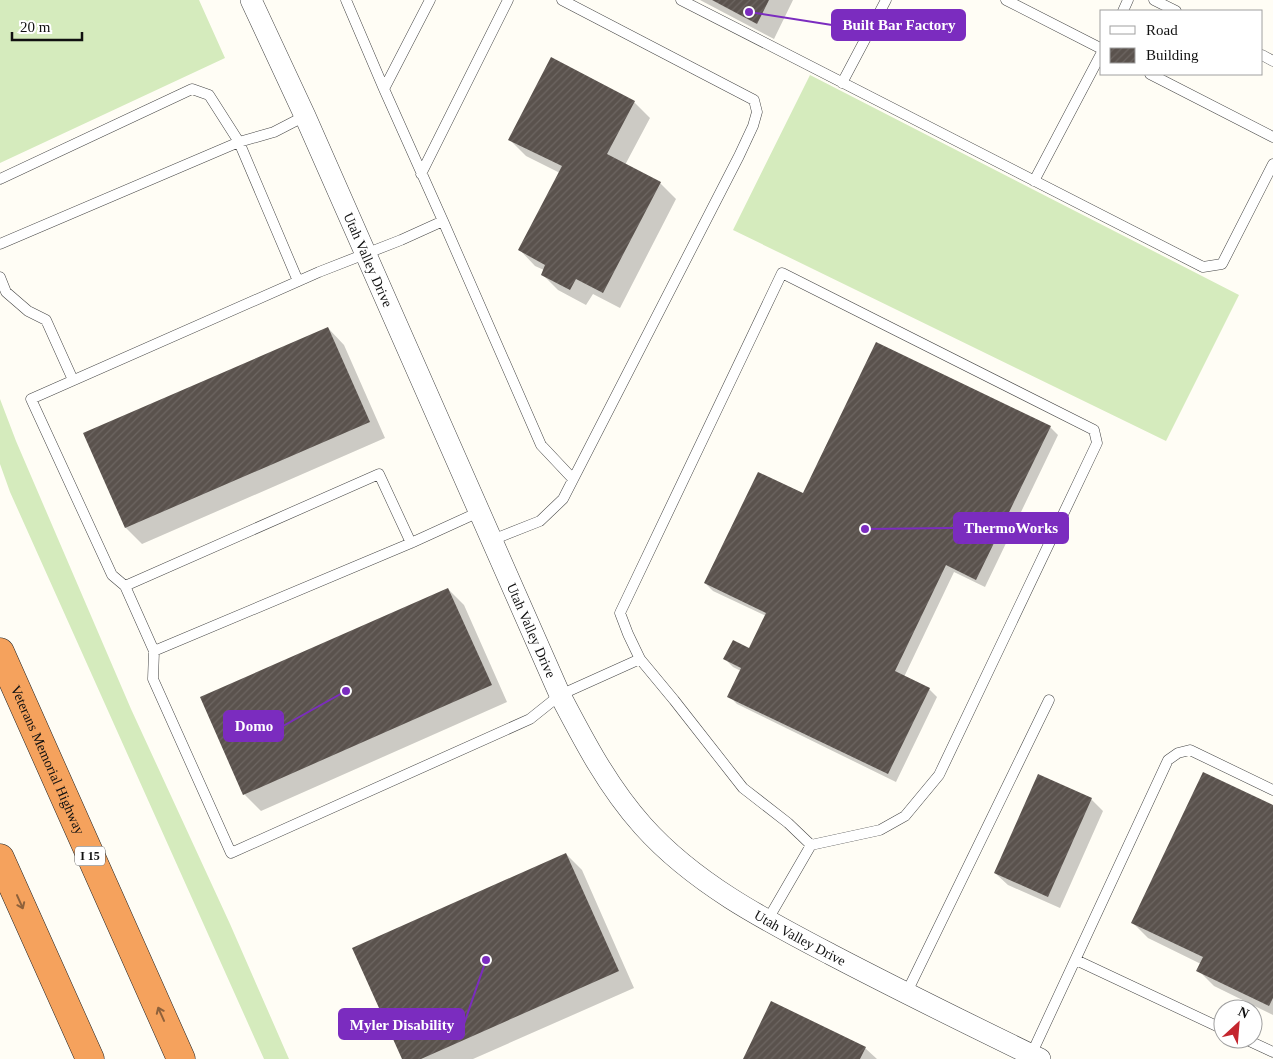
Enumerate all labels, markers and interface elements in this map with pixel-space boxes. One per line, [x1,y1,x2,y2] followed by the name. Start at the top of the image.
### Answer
[12,10,82,42] scale bar
[832,10,965,40] callout: Built Bar Factory
[1100,10,1263,75] legend
[842,17,956,33] text: Built Bar Factory
[20,19,51,35] text: 20 m
[1146,22,1178,38] text: Road
[1146,47,1199,63] text: Building
[341,210,396,309] street label: Utah Valley Drive
[954,513,1068,543] callout: ThermoWorks
[964,520,1058,536] text: ThermoWorks
[504,581,559,680] street label: Utah Valley Drive
[8,683,88,837] street label: Veterans Memorial Highway
[224,711,283,741] callout: Domo
[235,718,273,734] text: Domo
[75,846,105,866] road number: I 15
[15,894,25,909] one-way arrow
[752,907,848,968] street label: Utah Valley Drive
[1213,999,1263,1049] north arrow
[1236,1004,1251,1022] text: N
[155,1007,165,1022] one-way arrow
[339,1009,464,1039] callout: Myler Disability
[350,1017,455,1033] text: Myler Disability

